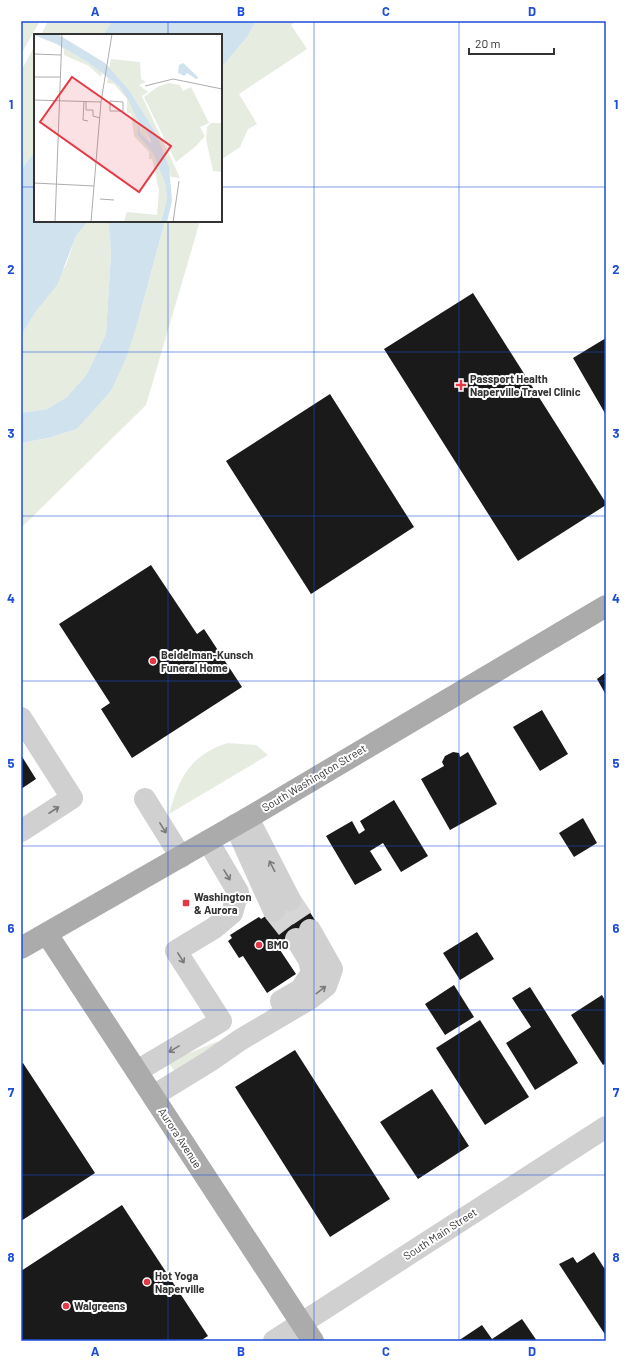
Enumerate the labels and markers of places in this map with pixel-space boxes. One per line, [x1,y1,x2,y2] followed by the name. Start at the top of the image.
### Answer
[470,372,581,398] place label: Passport Health Naperville Travel Clinic
[455,379,467,391] marker: Passport Health Naperville Travel Clinic
[161,648,253,674] place label: Beidelman-Kunsch Funeral Home
[148,656,158,666] marker: Beidelman-Kunsch Funeral Home
[194,890,252,916] place label: Washington & Aurora
[181,898,191,908] marker: Washington & Aurora
[267,938,289,951] place label: BMO
[254,940,264,950] marker: BMO
[155,1269,205,1295] place label: Hot Yoga Naperville
[142,1277,152,1287] marker: Hot Yoga Naperville
[74,1299,126,1312] place label: Walgreens
[61,1301,71,1311] marker: Walgreens

